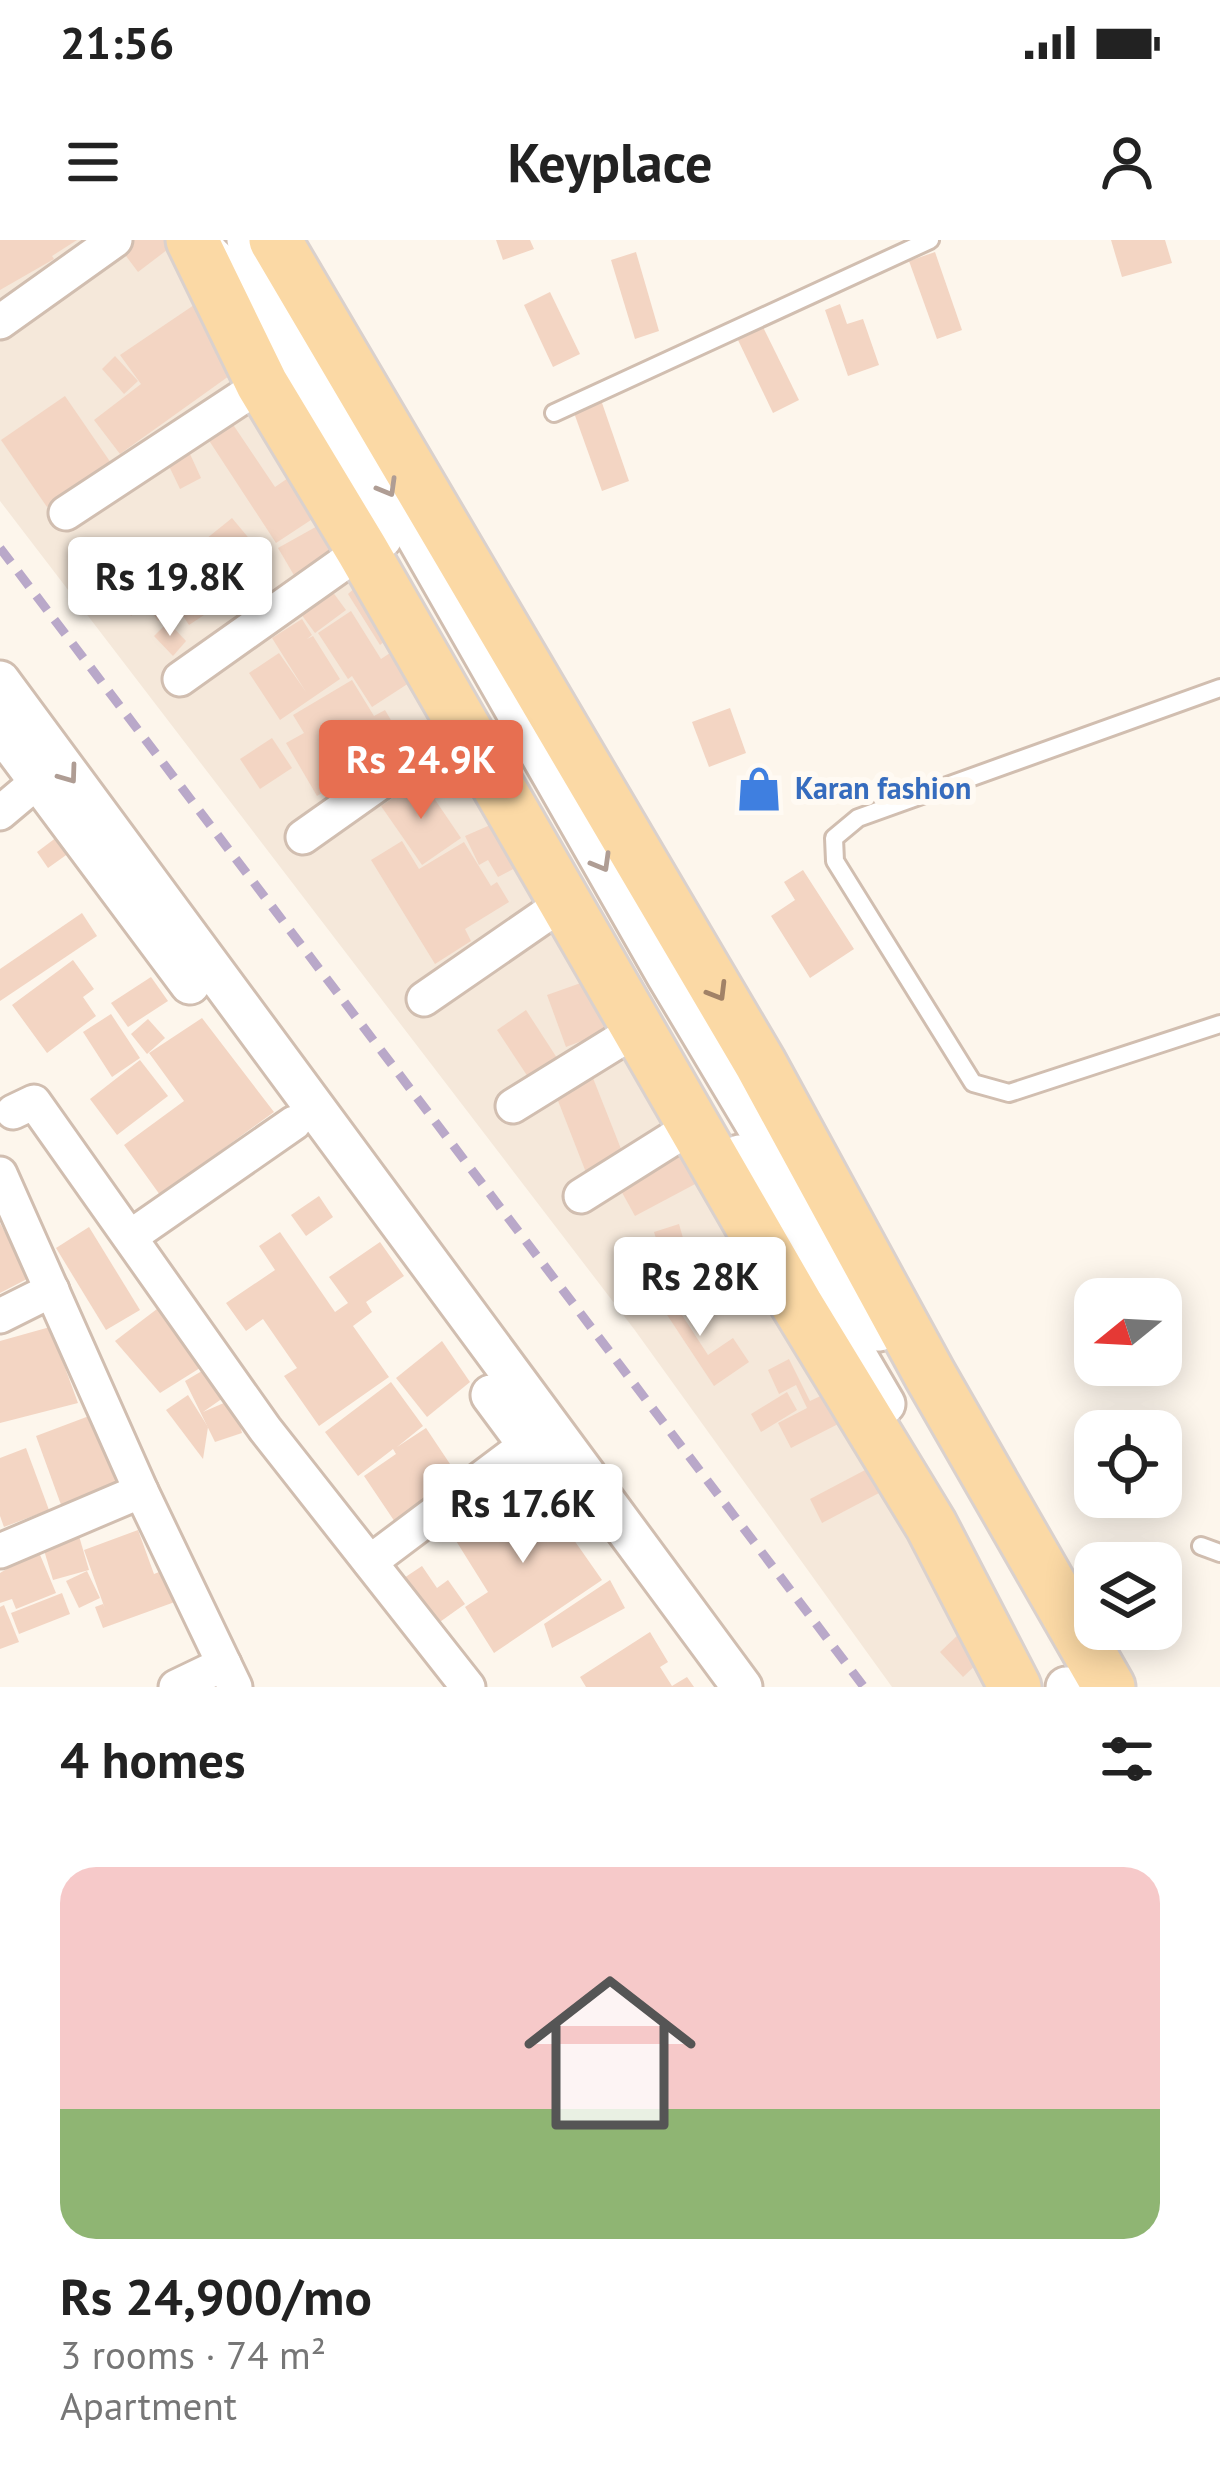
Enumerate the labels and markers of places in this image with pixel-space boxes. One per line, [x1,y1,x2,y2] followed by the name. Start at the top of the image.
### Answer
[46,537,294,639] pin: Rs 19.8K
[297,720,545,822] pin: Rs 24.9K
[734,764,784,814] shop icon: Karan fashion
[795,768,971,807] place label: Karan fashion
[602,1237,798,1339] pin: Rs 28K
[399,1464,647,1566] pin: Rs 17.6K

